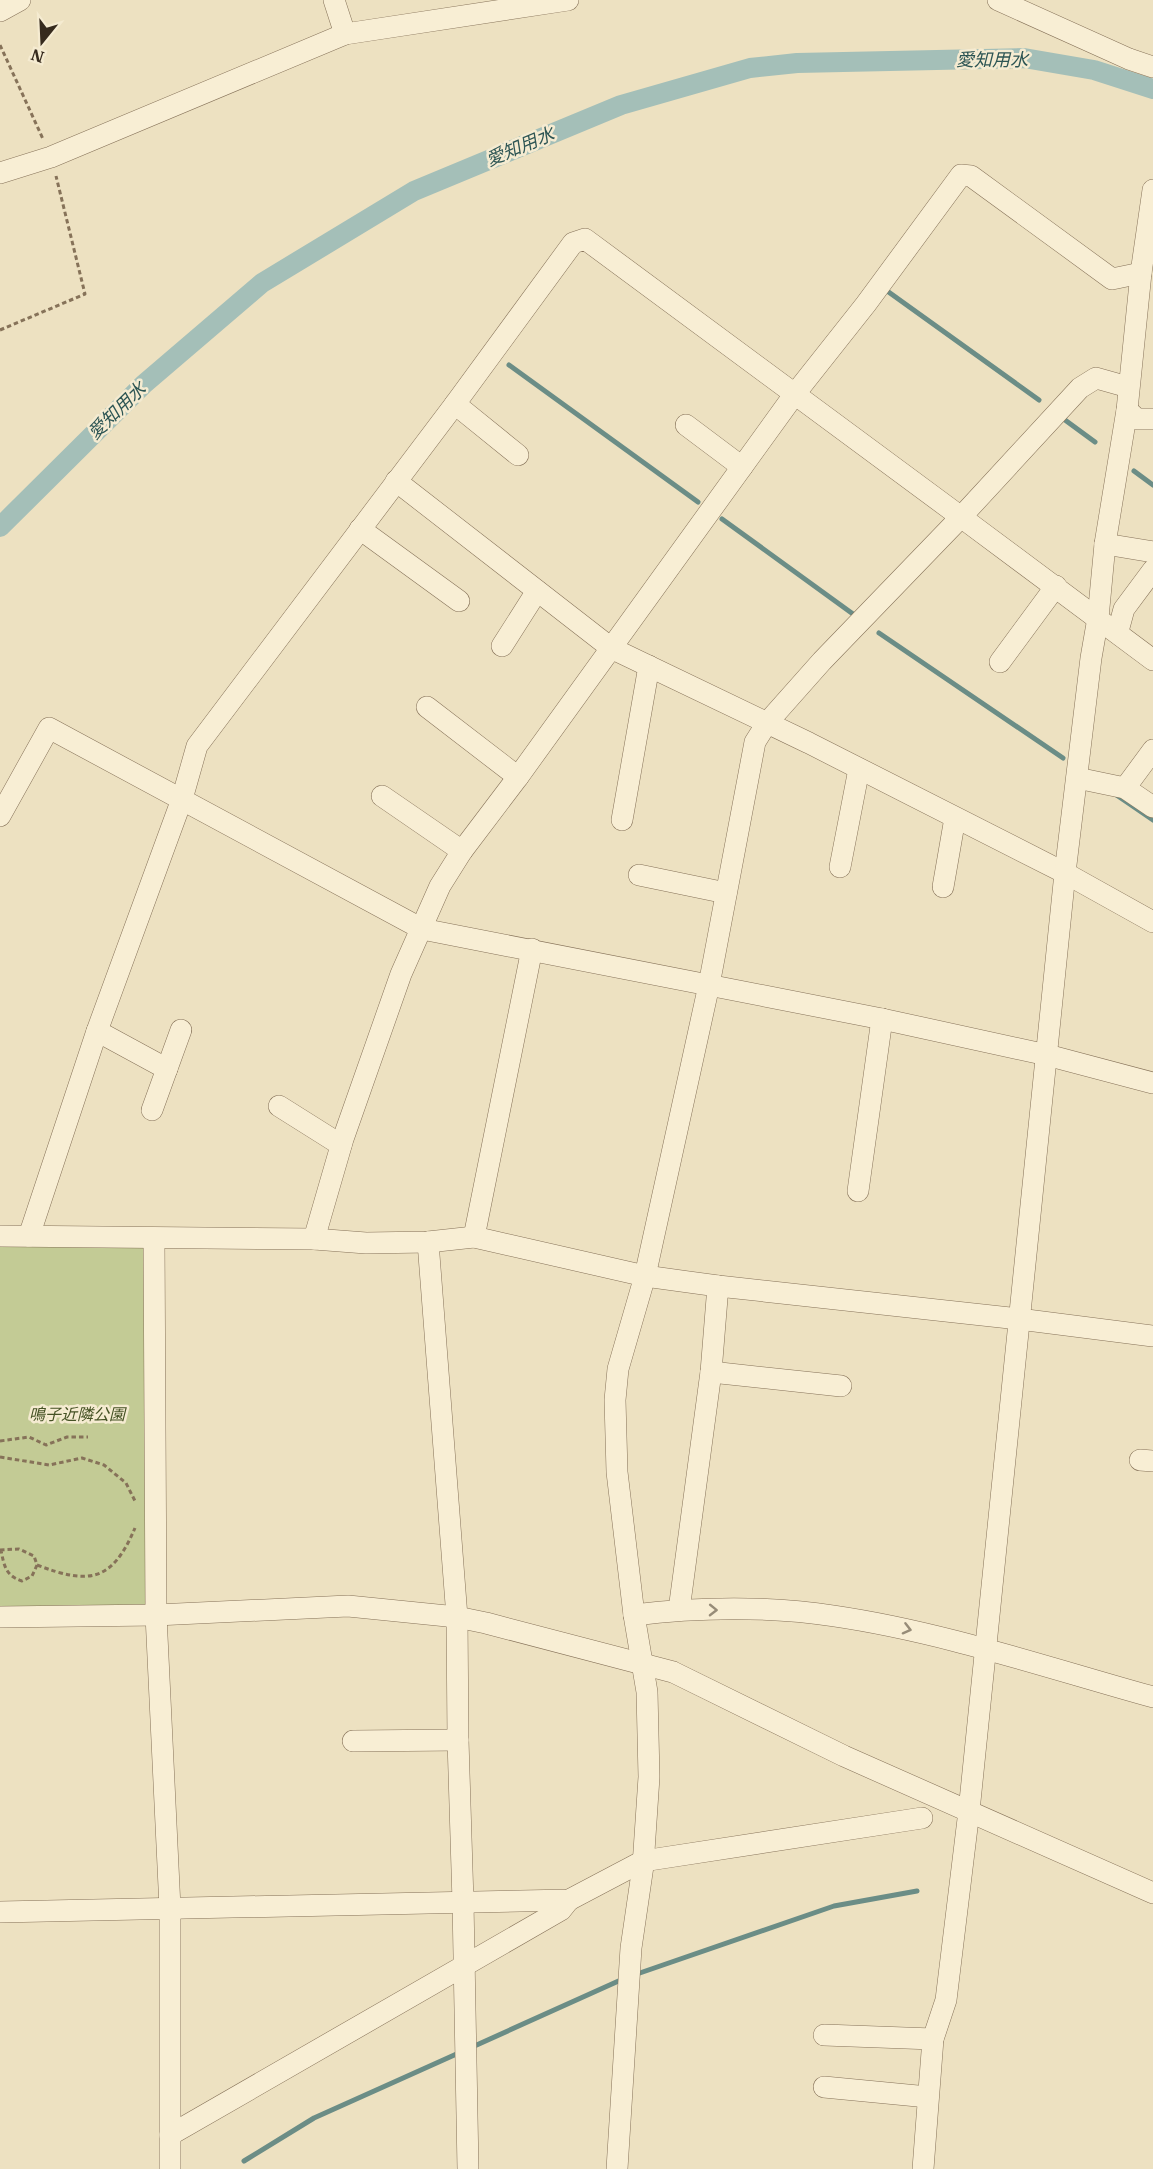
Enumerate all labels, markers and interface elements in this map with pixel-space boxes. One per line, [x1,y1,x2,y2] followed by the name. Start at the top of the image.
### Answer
[12,12,72,72] north arrow
[28,45,46,68] text: N
[956,48,1030,71] water label: 愛知用水
[482,121,559,171] water label: 愛知用水
[83,376,152,444] water label: 愛知用水
[29,1404,127,1424] park label: 鳴子近隣公園
[709,1604,718,1616] one-way arrow
[901,1622,911,1635] one-way arrow

